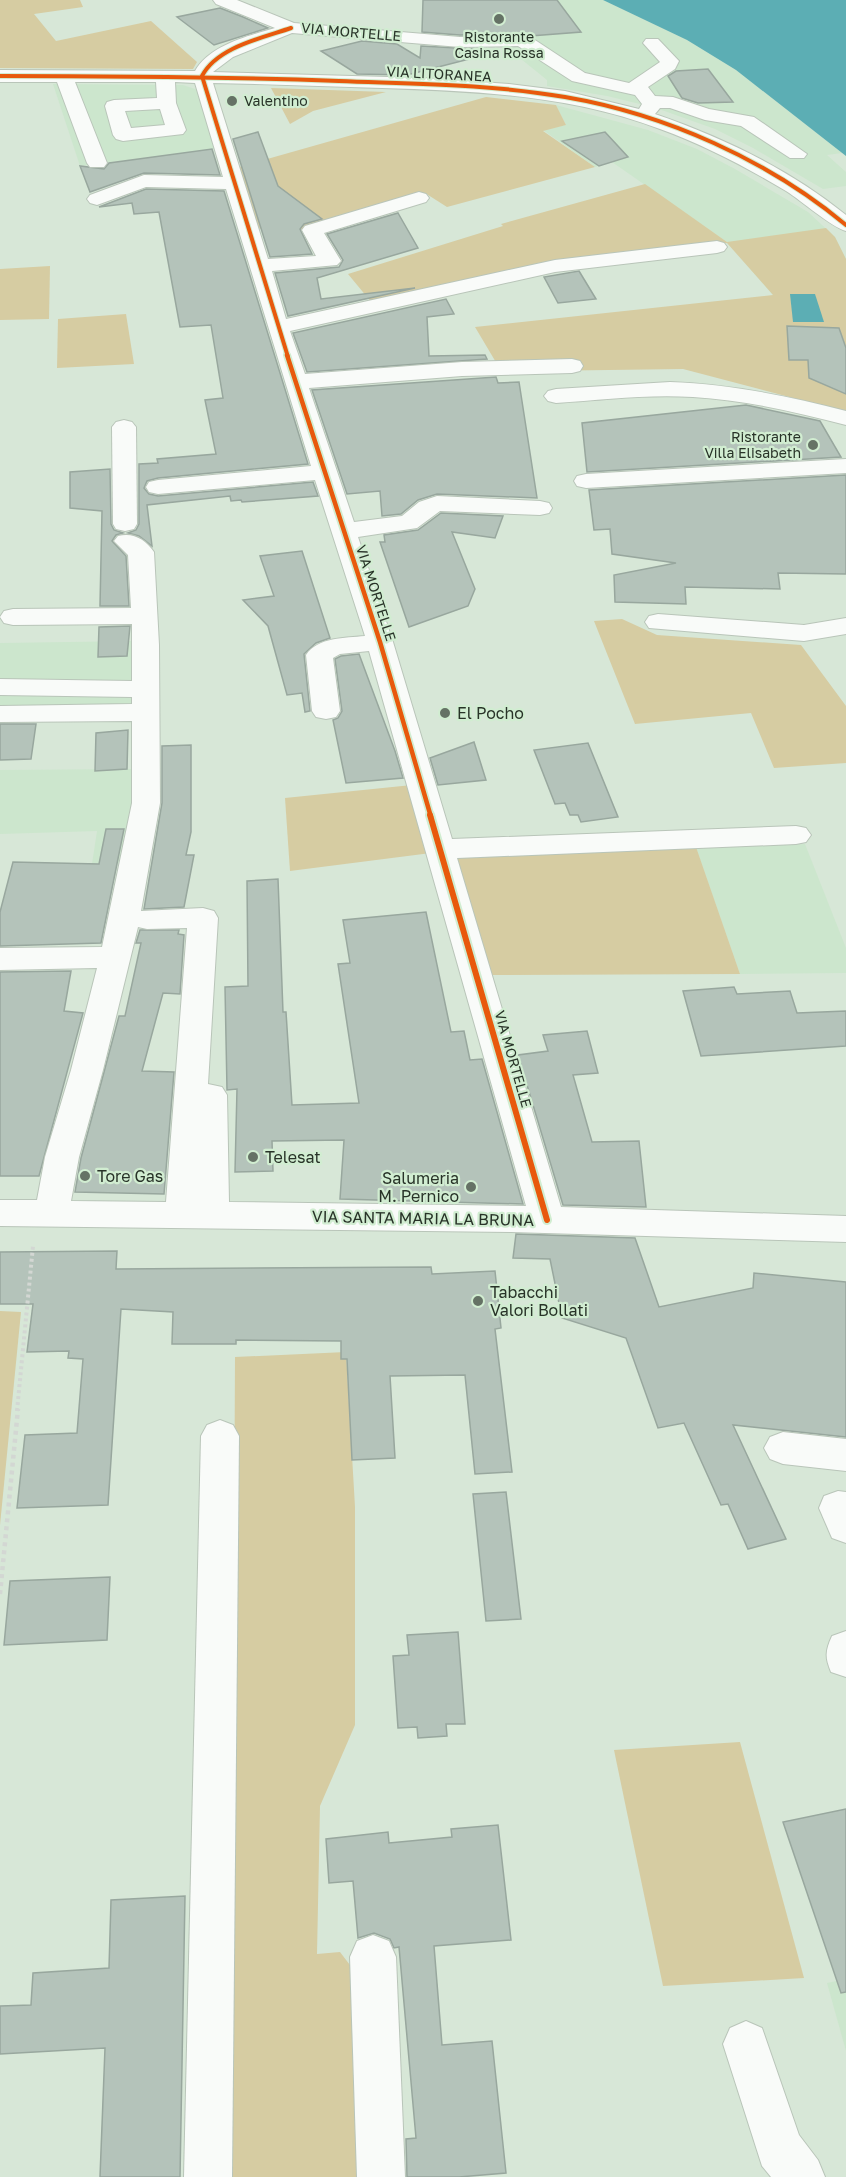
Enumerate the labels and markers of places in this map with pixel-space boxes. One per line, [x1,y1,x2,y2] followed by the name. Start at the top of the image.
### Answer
[492,12,506,26] marker: Ristorante Casina Rossa
[454,28,544,61] place label: Ristorante Casina Rossa
[244,92,308,109] place label: Valentino
[225,94,239,108] marker: Valentino
[704,428,801,461] place label: Ristorante Villa Elisabeth
[806,438,820,452] marker: Ristorante Villa Elisabeth
[457,703,524,723] place label: El Pocho
[438,706,452,720] marker: El Pocho
[265,1147,321,1167] place label: Telesat
[246,1150,260,1164] marker: Telesat
[97,1166,163,1186] place label: Tore Gas
[378,1168,459,1206] place label: Salumeria M. Pernico
[78,1169,92,1183] marker: Tore Gas
[464,1180,478,1194] marker: Salumeria M. Pernico
[490,1282,588,1320] place label: Tabacchi Valori Bollati
[471,1294,485,1308] marker: Tabacchi Valori Bollati

